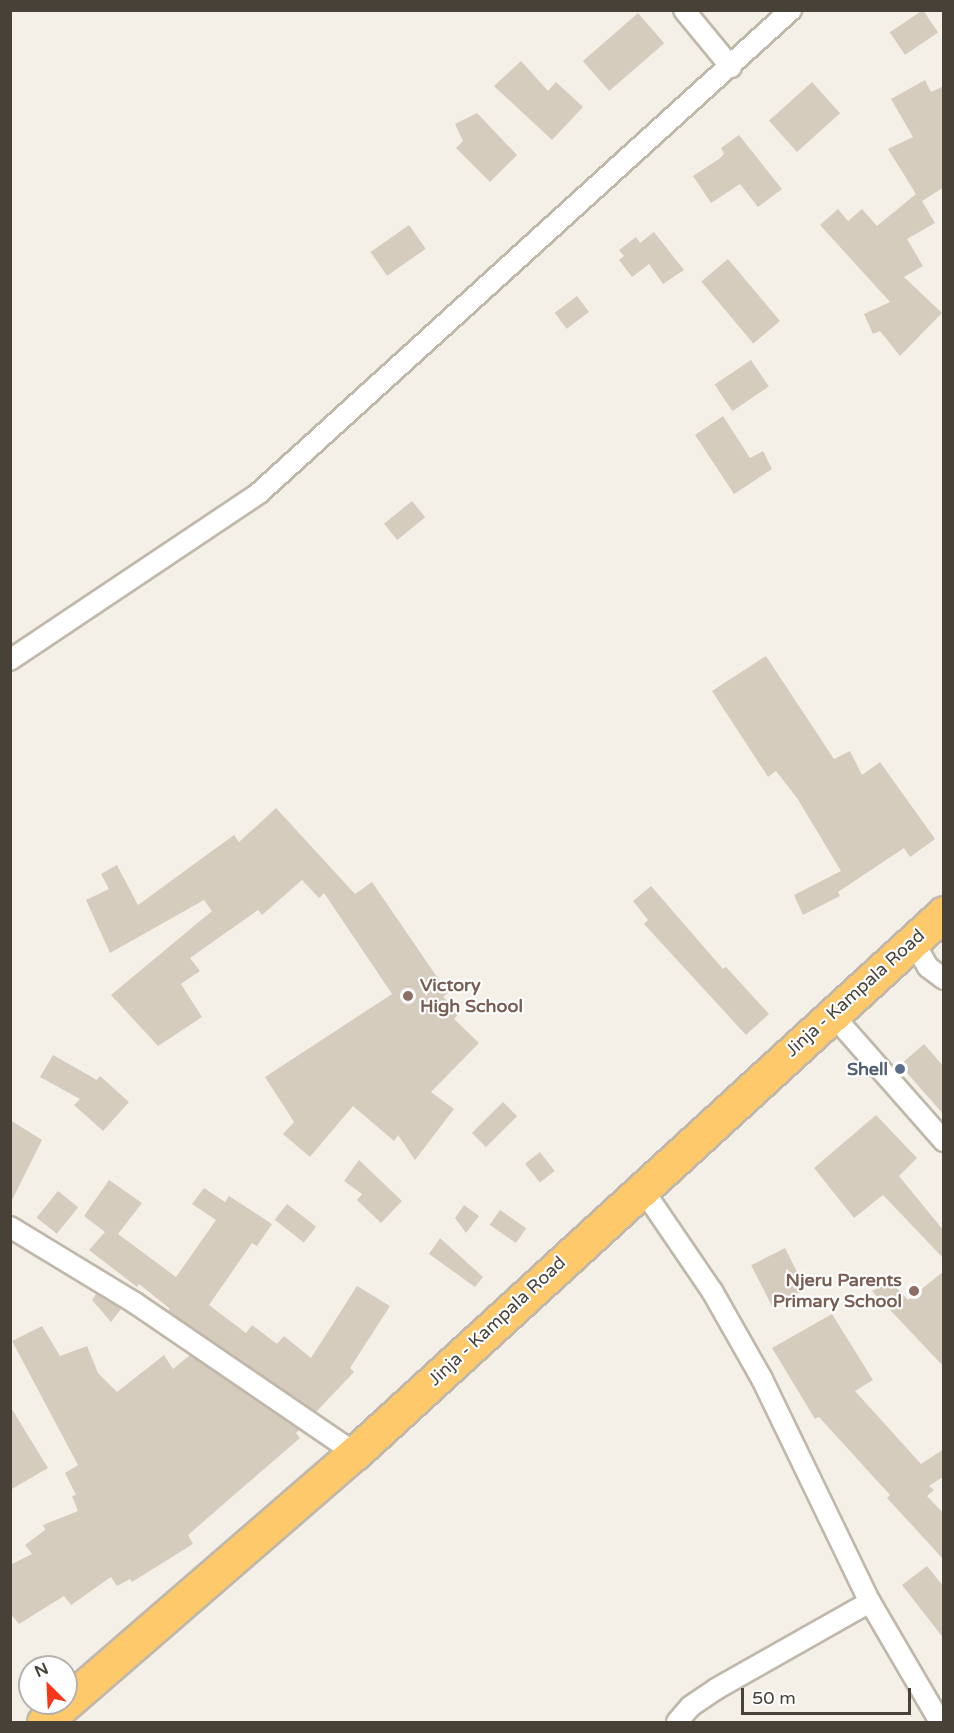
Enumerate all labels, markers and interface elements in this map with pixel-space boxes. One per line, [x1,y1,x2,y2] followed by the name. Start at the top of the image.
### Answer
[781,925,929,1061] street label: Jinja - Kampala Road
[420,975,523,1018] place label: Victory High School
[401,989,415,1003] marker: Victory High School
[847,1058,888,1080] place label: Shell
[893,1062,907,1076] marker: Shell
[424,1252,570,1390] street label: Jinja - Kampala Road
[773,1270,902,1312] place label: Njeru Parents Primary School
[907,1284,921,1298] marker: Njeru Parents Primary School
[18,1655,78,1715] north arrow
[32,1659,51,1682] text: N
[744,1676,914,1714] scale bar
[752,1687,796,1709] text: 50 m

